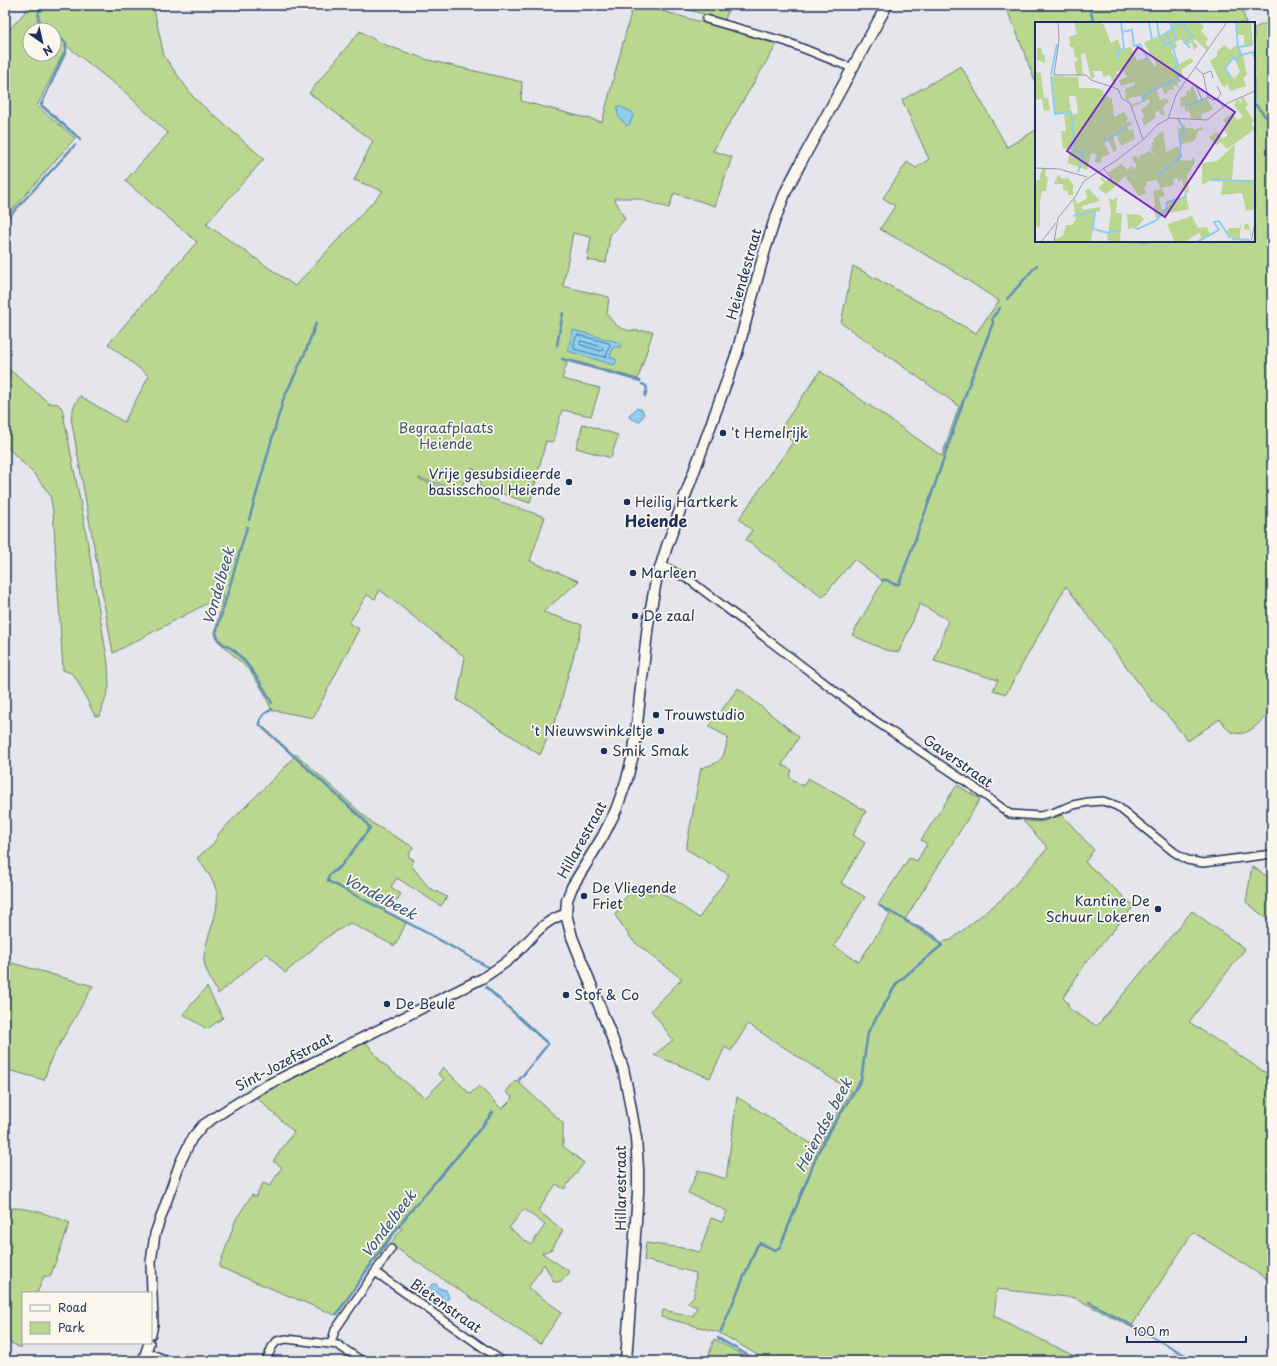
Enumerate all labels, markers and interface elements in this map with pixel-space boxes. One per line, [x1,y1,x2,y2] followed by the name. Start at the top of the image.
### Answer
[22,22,62,62] north arrow
[1035,22,1255,242] inset map
[39,41,56,60] text: N
[720,225,767,322] street label: Heiendestraat
[399,417,494,454] park label: Begraafplaats Heiende
[731,422,809,443] place label: 't Hemelrijk
[718,428,728,438] marker: 't Hemelrijk
[428,463,561,500] place label: Vrije gesubsidieerde basisschool Heiende
[564,477,574,487] marker: Vrije gesubsidieerde basisschool Heiende
[635,491,739,512] place label: Heilig Hartkerk
[622,497,632,507] marker: Heilig Hartkerk
[625,508,687,532] district label: Heiende
[195,543,240,627] water label: Vondelbeek
[641,562,697,583] place label: Marleen
[628,568,638,578] marker: Marleen
[643,605,695,626] place label: De zaal
[630,611,640,621] marker: De zaal
[664,704,745,725] place label: Trouwstudio
[651,710,661,720] marker: Trouwstudio
[531,720,653,741] place label: 't Nieuwswinkeltje
[656,726,666,736] marker: 't Nieuwswinkeltje
[919,729,998,793] street label: Gaverstraat
[612,740,690,761] place label: Smik Smak
[599,746,609,756] marker: Smik Smak
[552,797,612,882] street label: Hillarestraat
[340,867,422,925] water label: Vondelbeek
[592,877,677,914] place label: De Vliegende Friet
[1046,890,1150,927] place label: Kantine De Schuur Lokeren
[579,891,589,901] marker: De Vliegende Friet
[1153,904,1163,914] marker: Kantine De Schuur Lokeren
[574,984,639,1005] place label: Stof & Co
[561,990,571,1000] marker: Stof & Co
[395,993,456,1014] place label: De Beule
[382,999,392,1009] marker: De Beule
[231,1027,337,1096] street label: Sint-Jozefstraat
[788,1072,858,1176] water label: Heiendse beek
[610,1145,631,1231] street label: Hillarestraat
[355,1184,422,1262] water label: Vondelbeek
[406,1273,486,1338] street label: Bietenstraat
[22,1292,152,1344] legend
[58,1298,87,1316] text: Road
[58,1318,85,1336] text: Park
[1127,1318,1246,1344] scale bar
[1133,1322,1170,1340] text: 100 m

